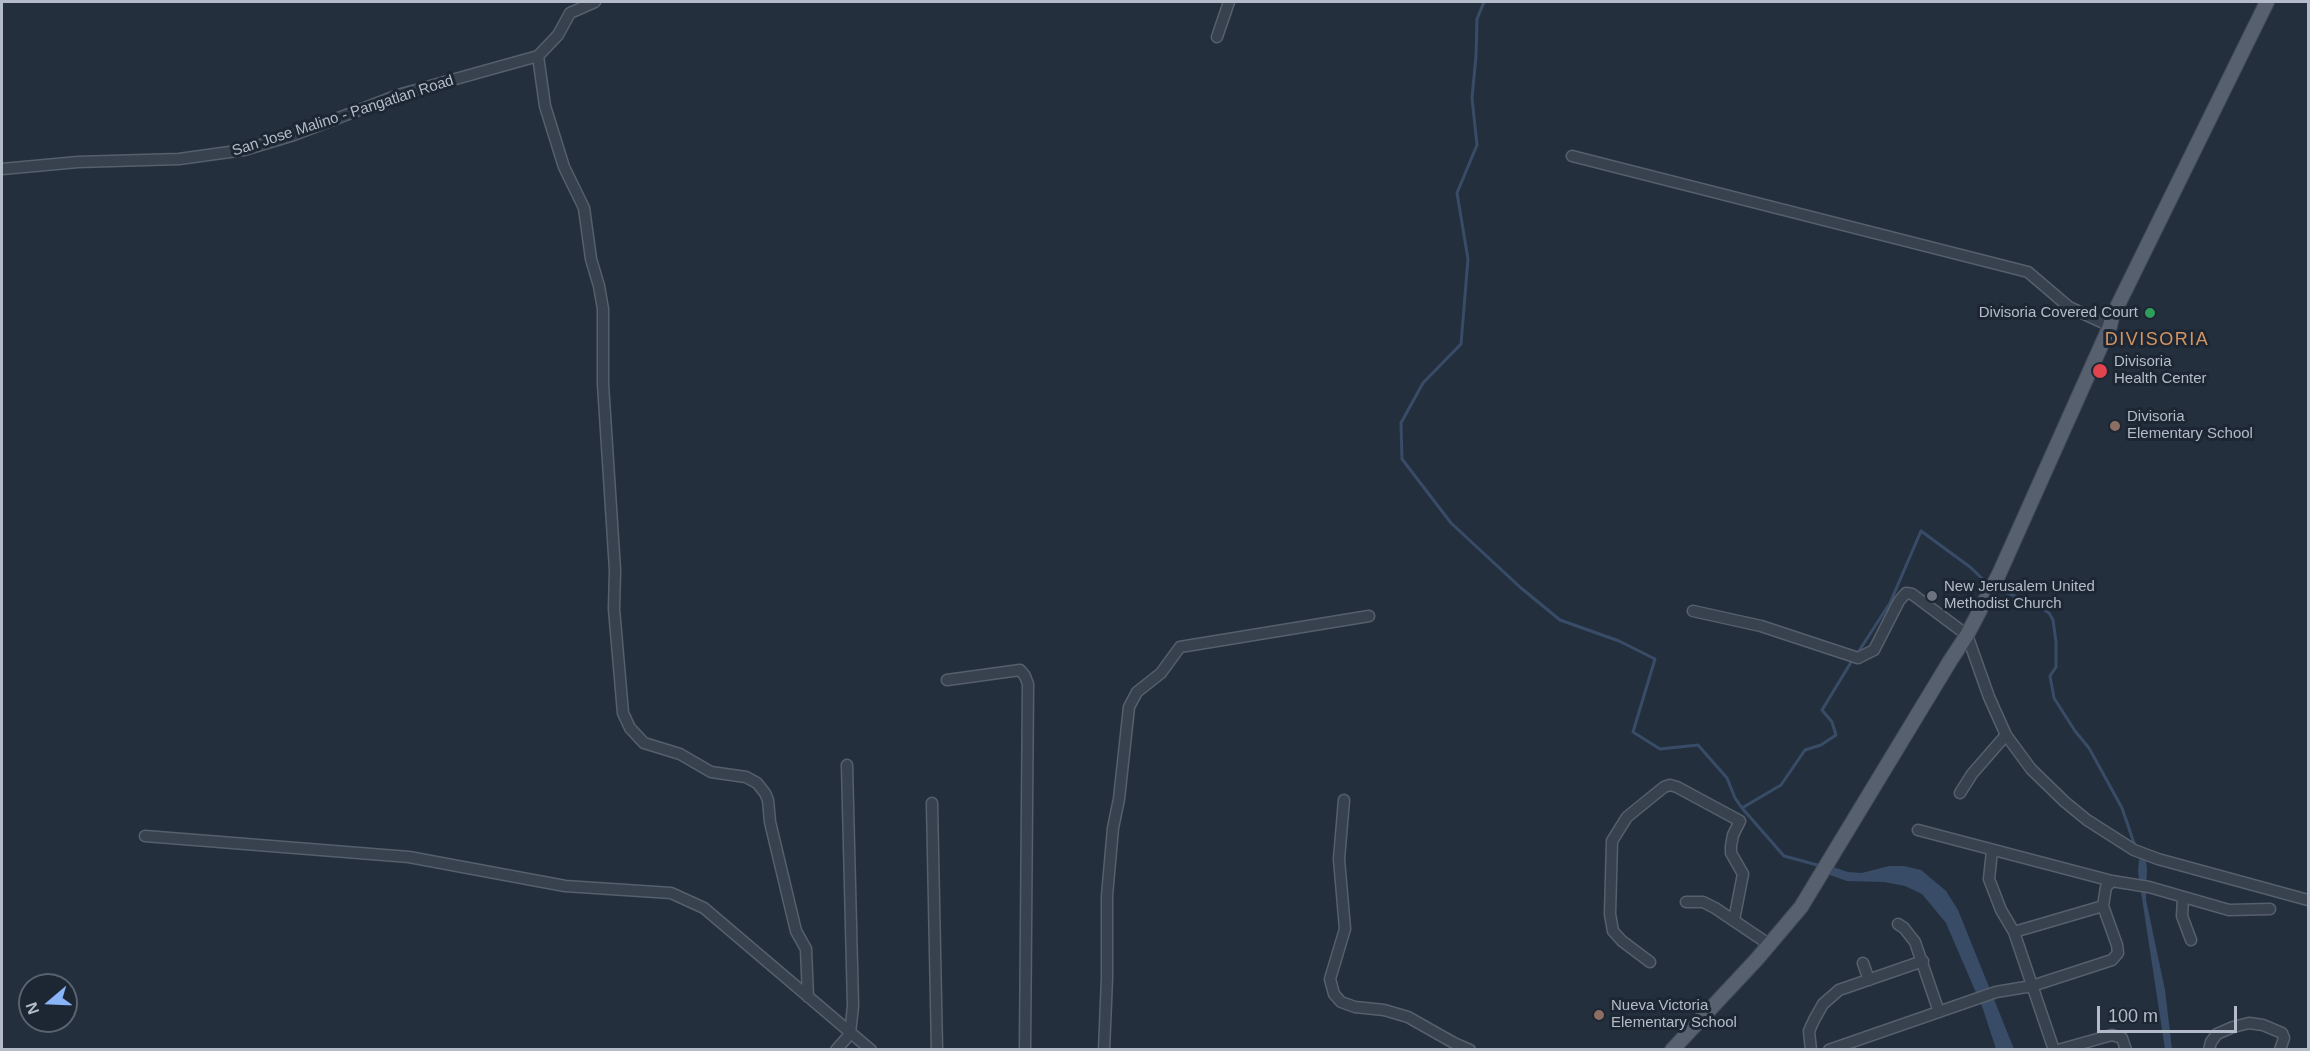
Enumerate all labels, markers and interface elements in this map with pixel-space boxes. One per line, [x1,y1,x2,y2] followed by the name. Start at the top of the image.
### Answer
[230,72,456,160] street label: San Jose Malino - Pangatlan Road
[1979,304,2138,322] place label: Divisoria Covered Court
[2143,306,2157,320] marker: Divisoria Covered Court
[2105,329,2209,351] district label: DIVISORIA
[2114,353,2207,388] place label: Divisoria Health Center
[2091,362,2109,380] marker: Divisoria Health Center
[2127,408,2253,443] place label: Divisoria Elementary School
[2108,419,2122,433] marker: Divisoria Elementary School
[1944,578,2095,613] place label: New Jerusalem United Methodist Church
[1925,589,1939,603] marker: New Jerusalem United Methodist Church
[18,973,78,1033] north arrow
[2100,994,2240,1032] scale bar
[1611,997,1737,1032] place label: Nueva Victoria Elementary School
[22,1000,42,1017] text: N
[2108,1006,2158,1026] text: 100 m
[1592,1008,1606,1022] marker: Nueva Victoria Elementary School

